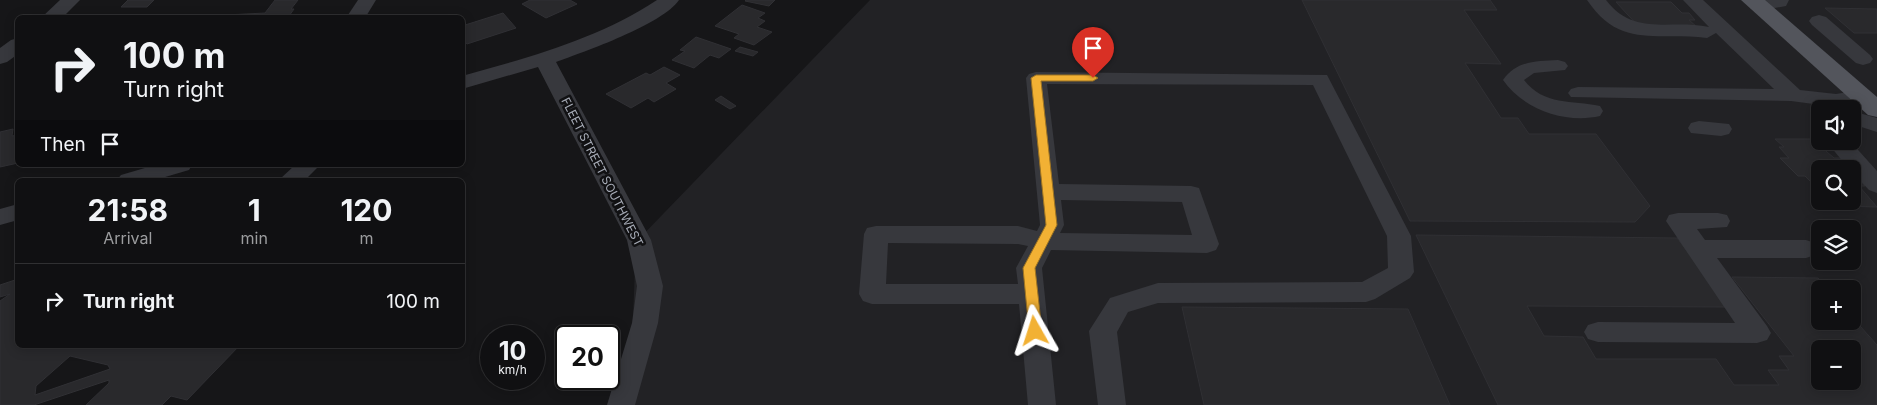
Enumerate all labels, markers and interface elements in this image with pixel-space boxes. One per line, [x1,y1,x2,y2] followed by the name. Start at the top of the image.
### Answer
[1072,27,1114,78] pin
[123,34,226,76] text: 100 m
[1079,34,1107,62] icon: arrive
[40,35,105,100] icon: right
[123,76,224,102] text: Turn right
[558,95,647,249] street label: FLEET STREET SOUTHWEST
[1811,100,1861,390] map controls
[1811,100,1861,150] button: sound
[96,130,124,158] icon: arrive
[40,133,86,156] text: Then
[1811,160,1861,210] button: search
[88,192,168,228] text: 21:58
[248,192,261,228] text: 1
[340,192,392,228] text: 120
[1811,220,1861,270] button: layers
[103,228,152,248] text: Arrival
[241,228,268,248] text: min
[359,228,373,248] text: m
[1811,280,1861,330] button: +
[40,287,68,315] icon: right
[83,290,174,313] text: Turn right
[386,290,440,313] text: 100 m
[1008,304,1060,356] position arrow
[555,325,620,390] speed limit sign: 20
[499,336,526,366] text: 10
[1811,340,1861,390] button: −
[498,362,527,377] text: km/h

